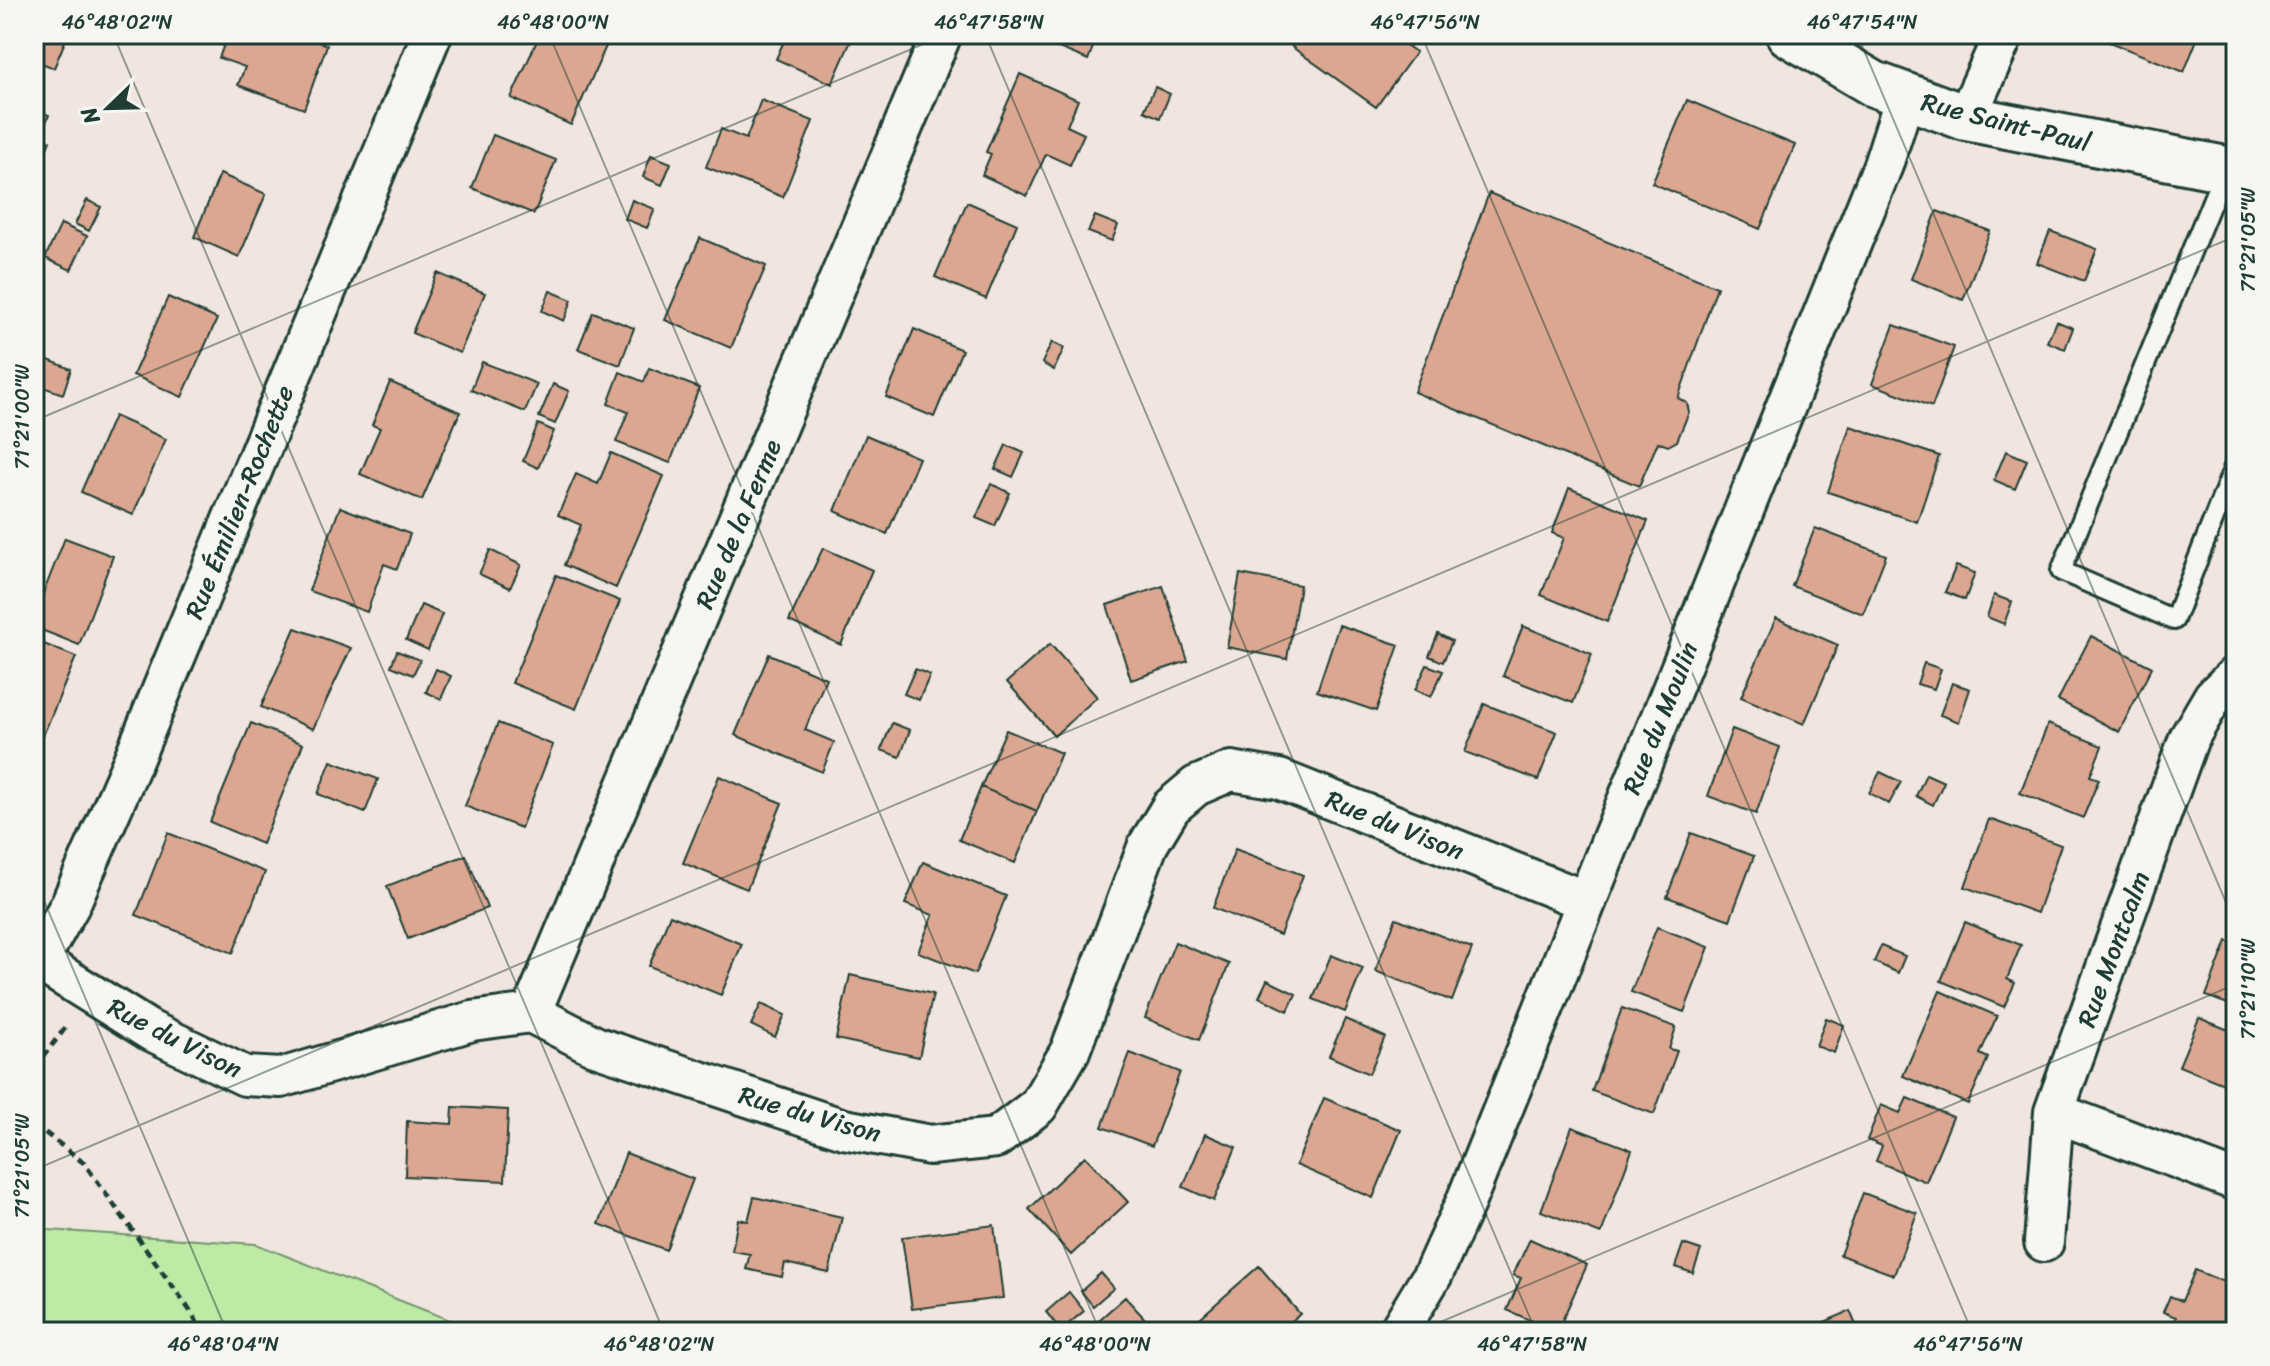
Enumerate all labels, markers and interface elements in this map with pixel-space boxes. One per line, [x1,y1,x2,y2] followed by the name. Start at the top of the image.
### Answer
[62,5,173,40] text: 46°48'02"N
[497,5,609,40] text: 46°48'00"N
[934,5,1044,40] text: 46°47'58"N
[1370,5,1480,40] text: 46°47'56"N
[1807,5,1917,40] text: 46°47'54"N
[68,68,148,148] north arrow
[1916,79,2096,165] street label: Rue Saint-Paul
[69,100,111,131] text: N
[2231,187,2266,292] text: 71°21'05"W
[5,364,40,470] text: 71°21'00"W
[171,378,307,626] street label: Rue Émilien-Rochette
[682,431,795,616] street label: Rue de la Ferme
[1608,635,1712,801] street label: Rue du Moulin
[1319,776,1471,874] street label: Rue du Vison
[2063,864,2163,1034] street label: Rue Montcalm
[2231,938,2266,1040] text: 71°21'10"W
[99,984,251,1092] street label: Rue du Vison
[733,1072,887,1156] street label: Rue du Vison
[5,1113,40,1218] text: 71°21'05"W
[167,1327,279,1362] text: 46°48'04"N
[604,1327,715,1362] text: 46°48'02"N
[1039,1327,1151,1362] text: 46°48'00"N
[1477,1327,1587,1362] text: 46°47'58"N
[1913,1327,2023,1362] text: 46°47'56"N

